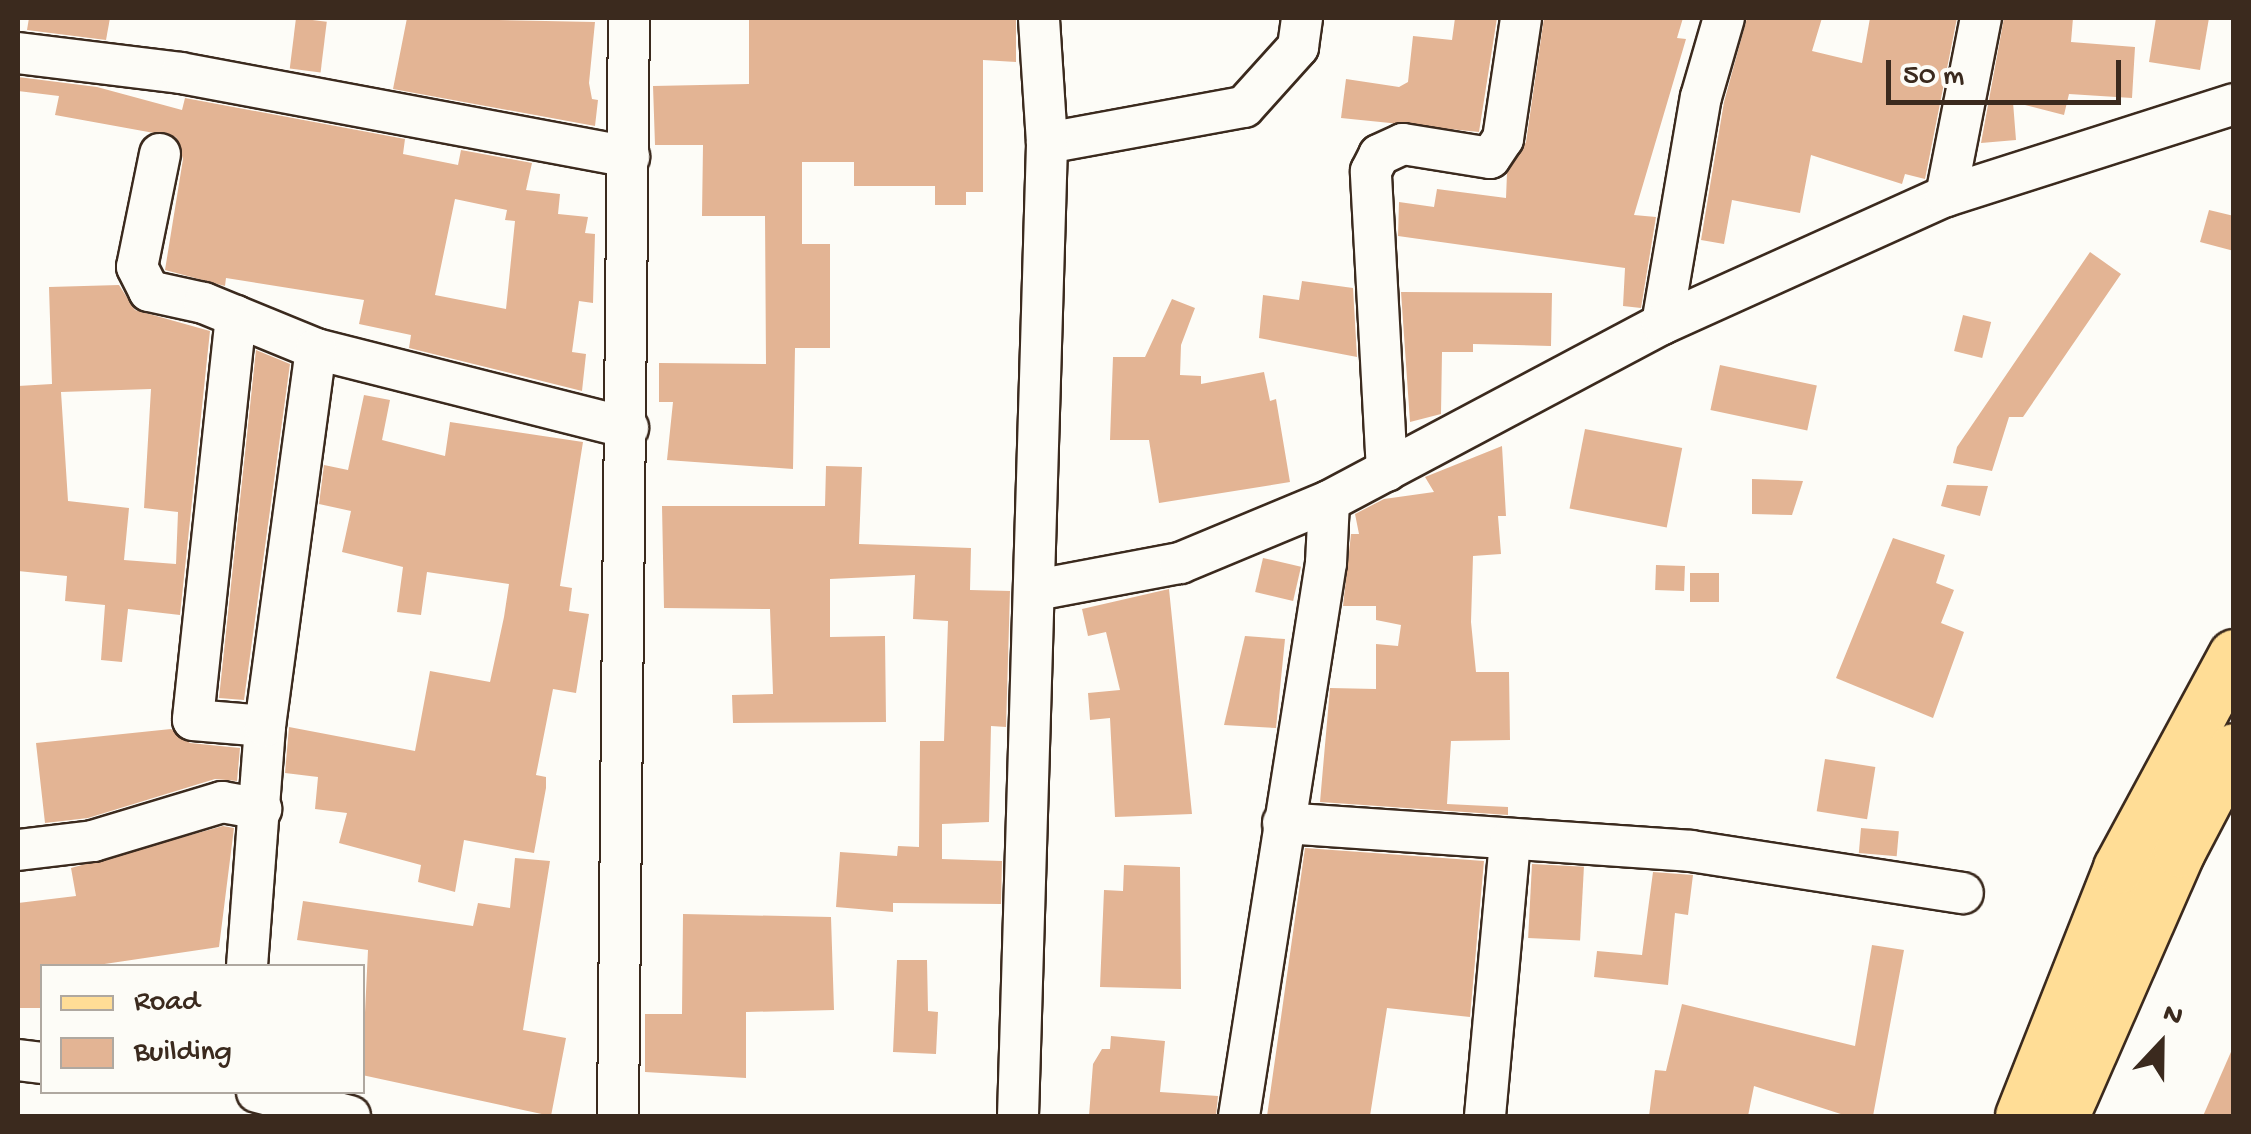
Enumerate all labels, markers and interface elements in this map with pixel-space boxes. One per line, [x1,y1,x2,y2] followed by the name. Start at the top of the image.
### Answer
[1891,40,2126,102] scale bar
[1903,60,1964,95] text: 50 m
[40,964,365,1094] legend
[134,986,200,1021] text: Road
[2111,994,2211,1094] north arrow
[2158,997,2187,1034] text: N
[134,1036,232,1071] text: Building

